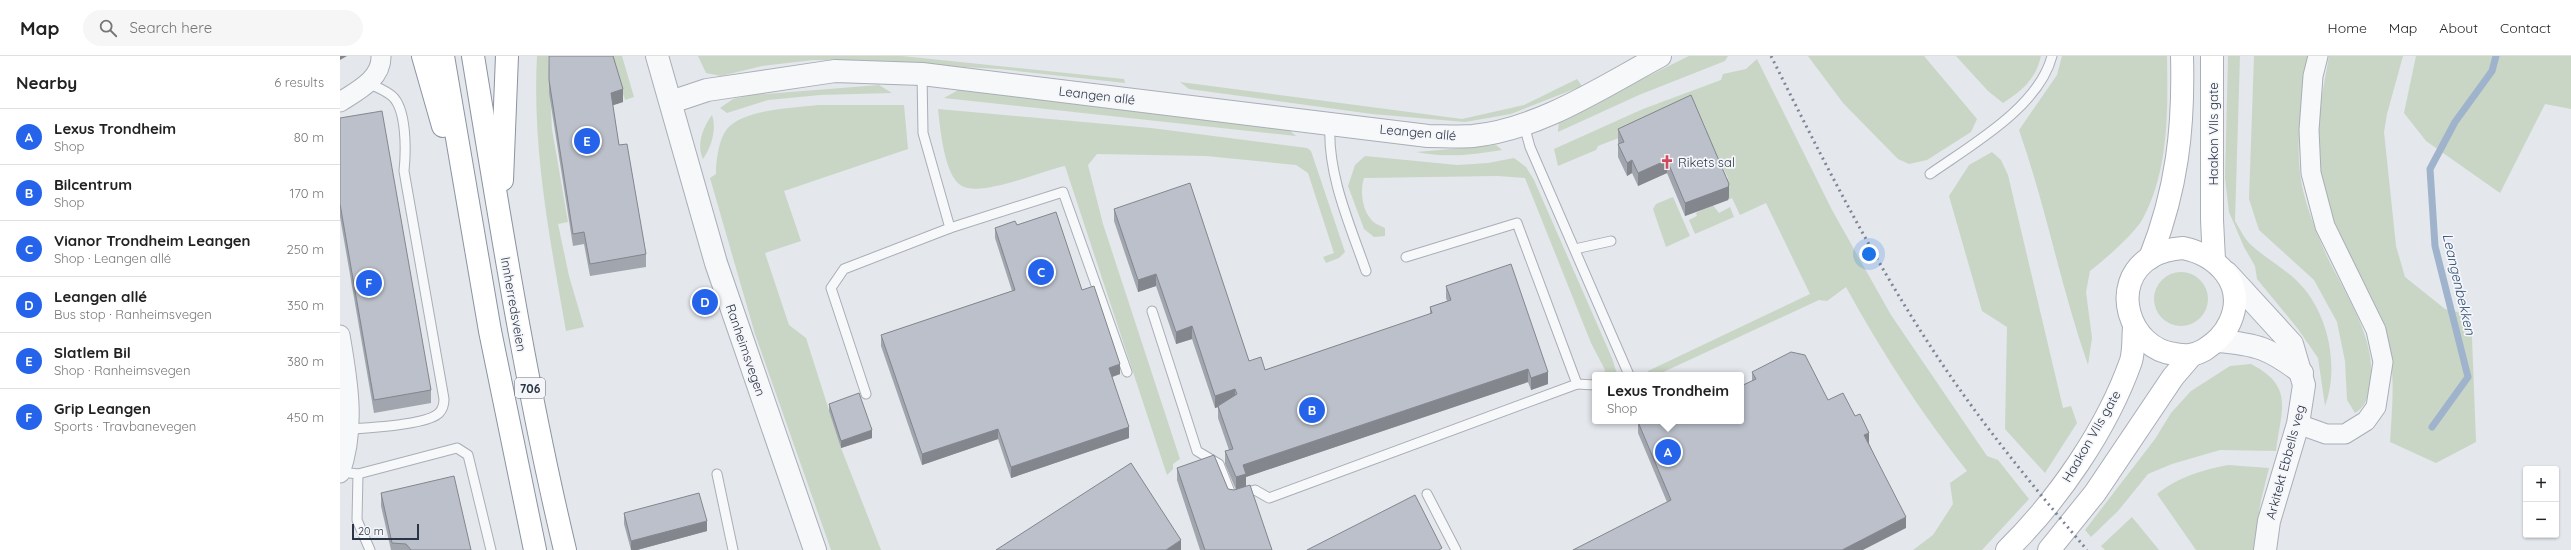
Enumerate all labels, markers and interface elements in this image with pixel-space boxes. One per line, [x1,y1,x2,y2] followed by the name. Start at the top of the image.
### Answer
[83,10,363,46] search box
[20,16,59,40] text: Map
[97,17,119,39] icon: search
[129,18,212,37] text: Search here
[2328,19,2367,37] text: Home
[2389,19,2417,37] text: Map
[2439,19,2478,37] text: About
[2500,19,2551,37] text: Contact
[16,72,77,93] text: Nearby
[274,74,324,90] text: 6 results
[1058,82,1136,108] street label: Leangen allé
[2205,82,2221,186] street label: Haakon VIIs gate
[54,119,176,138] text: Lexus Trondheim
[1379,121,1457,143] street label: Leangen allé
[574,126,600,156] pin: E
[25,129,33,145] text: A
[294,129,324,145] text: 80 m
[54,138,84,154] text: Shop
[1659,154,1675,170] church icon: Rikets sal
[1678,154,1735,170] place label: Rikets sal
[54,175,132,194] text: Bilcentrum
[25,185,33,201] text: B
[289,185,324,201] text: 170 m
[54,194,84,210] text: Shop
[54,231,251,250] text: Vianor Trondheim Leangen
[2439,232,2480,337] water label: Leangenbekken
[25,241,33,257] text: C
[287,241,324,257] text: 250 m
[1859,244,1879,264] your location
[54,250,171,266] text: Shop · Leangen allé
[498,255,530,353] street label: Innherredsveien
[1028,257,1054,287] pin: C
[356,268,382,298] pin: F
[54,287,147,306] text: Leangen allé
[692,287,718,317] pin: D
[24,297,34,313] text: D
[287,297,324,313] text: 350 m
[723,302,769,398] street label: Ranheimsvegen
[54,306,212,322] text: Bus stop · Ranheimsvegen
[54,343,131,362] text: Slatlem Bil
[25,353,33,369] text: E
[287,353,324,369] text: 380 m
[54,362,190,378] text: Shop · Ranheimsvegen
[1592,372,1744,424] popup
[515,378,545,398] road number: 706
[1607,381,1729,400] text: Lexus Trondheim
[2058,387,2124,485] street label: Haakon VIIs gate
[1299,395,1325,425] pin: B
[54,399,151,418] text: Grip Leangen
[1607,400,1637,416] text: Shop
[2262,403,2308,521] street label: Arkitekt Ebbells veg
[25,409,33,425] text: F
[287,409,324,425] text: 450 m
[54,418,196,434] text: Sports · Travbanevegen
[1655,437,1681,467] pin: A
[2523,466,2559,538] map controls
[2523,466,2559,502] button: +
[2523,502,2559,538] button: −
[352,522,419,541] scale bar
[358,524,384,538] text: 20 m

